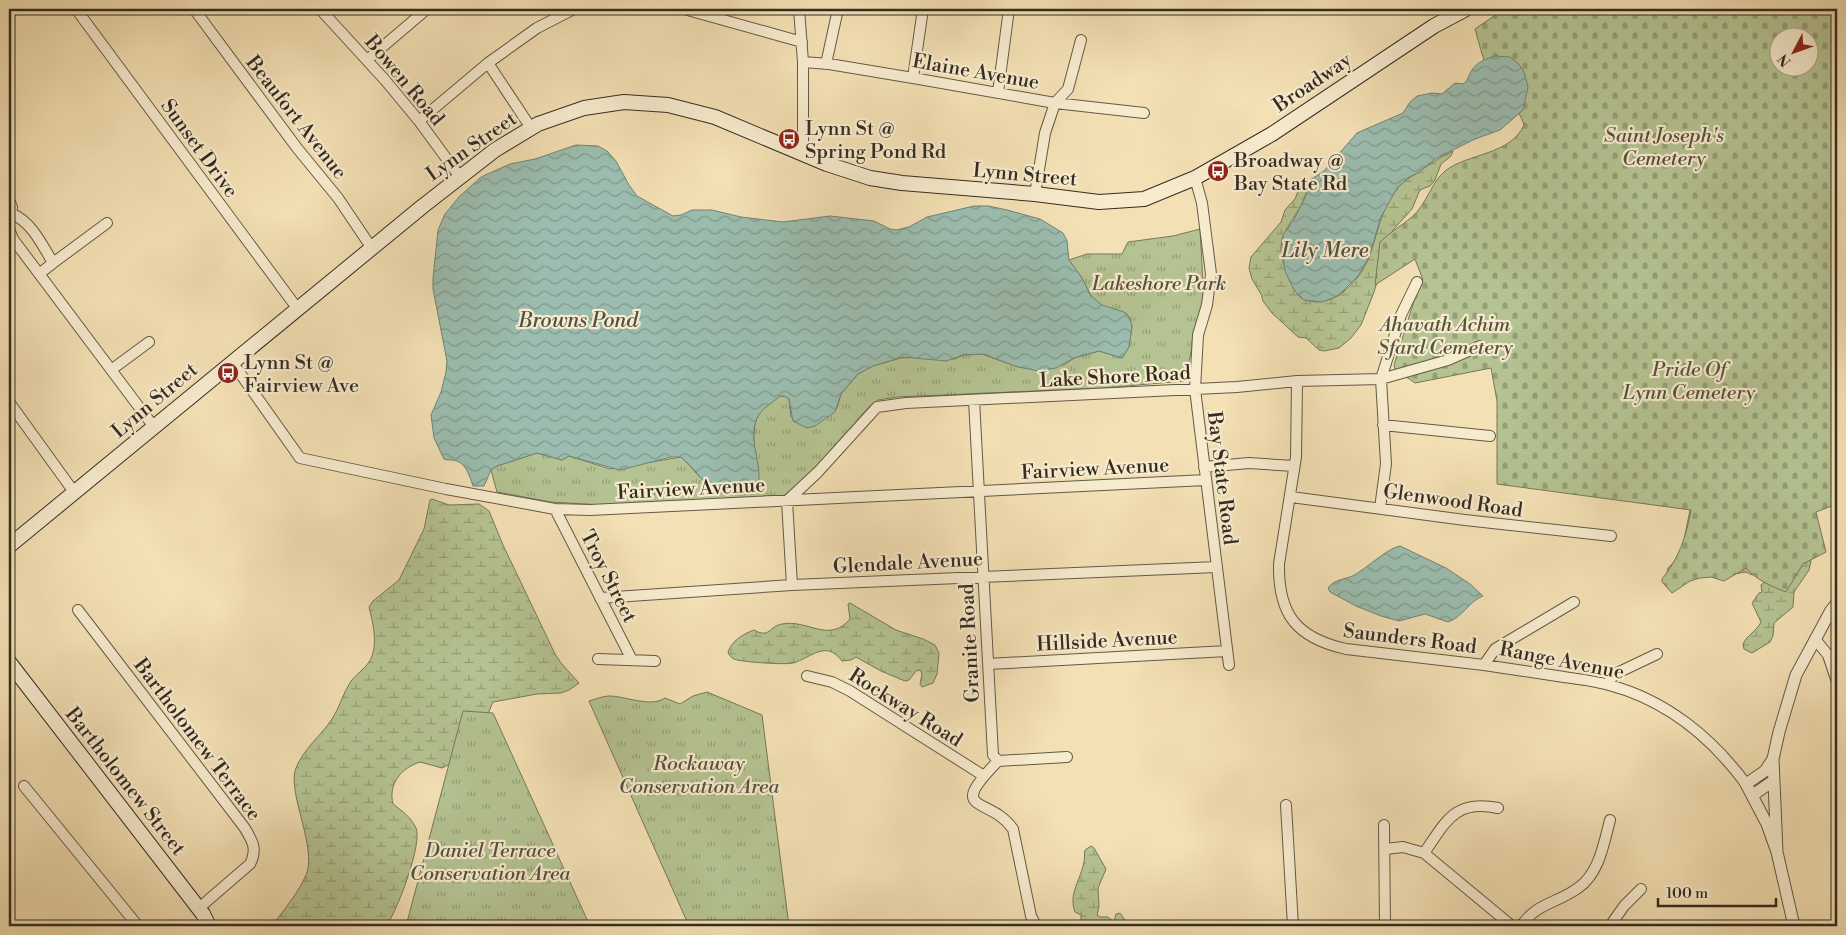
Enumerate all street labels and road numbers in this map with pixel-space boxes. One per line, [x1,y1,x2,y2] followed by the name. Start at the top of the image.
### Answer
[358,30,450,132] street label: Bowen Road
[1268,48,1357,119] street label: Broadway
[910,49,1041,96] street label: Elaine Avenue
[239,50,352,185] street label: Beaufort Avenue
[155,95,243,203] street label: Sunset Drive
[422,107,522,188] street label: Lynn Street
[972,158,1078,193] street label: Lynn Street
[107,358,203,444] street label: Lynn Street
[1039,361,1192,394] street label: Lake Shore Road
[1201,409,1242,547] street label: Bay State Road
[1020,453,1170,486] street label: Fairview Avenue
[616,473,766,506] street label: Fairview Avenue
[1381,479,1525,524] street label: Glenwood Road
[574,526,642,627] street label: Troy Street
[832,547,984,580] street label: Glendale Avenue
[955,582,986,703] street label: Granite Road
[1342,619,1479,660] street label: Saunders Road
[1036,625,1178,658] street label: Hillside Avenue
[1497,637,1626,686] street label: Range Avenue
[127,653,266,826] street label: Bartholomew Terrace
[844,663,967,754] street label: Rockway Road
[59,702,190,861] street label: Bartholomew Street

